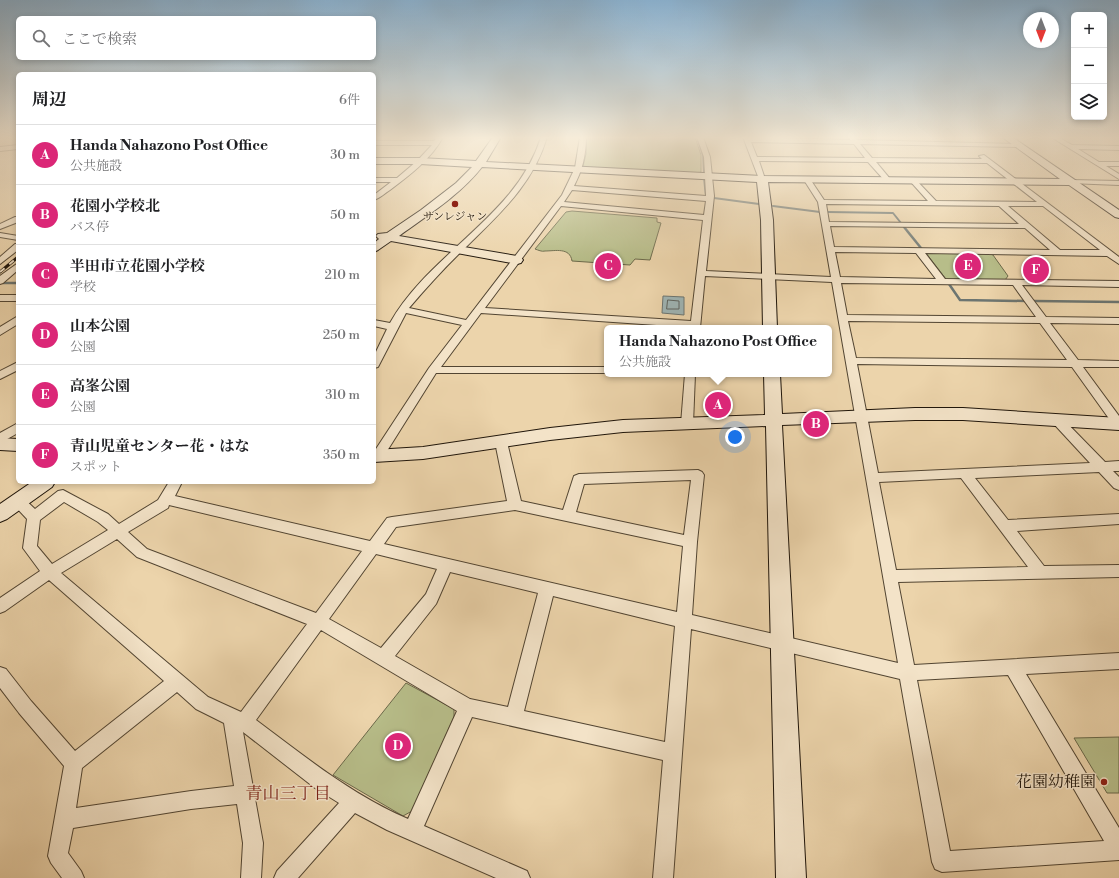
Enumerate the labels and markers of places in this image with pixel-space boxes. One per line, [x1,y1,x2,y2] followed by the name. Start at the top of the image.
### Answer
[450,199,460,209] marker: サンレジャン
[423,210,487,224] place label: サンレジャン
[595,251,621,281] pin: C
[955,251,981,281] pin: E
[1023,255,1049,285] pin: F
[705,390,731,420] pin: A
[803,409,829,439] pin: B
[385,731,411,761] pin: D
[1016,772,1096,792] place label: 花園幼稚園
[1099,777,1109,787] marker: 花園幼稚園

